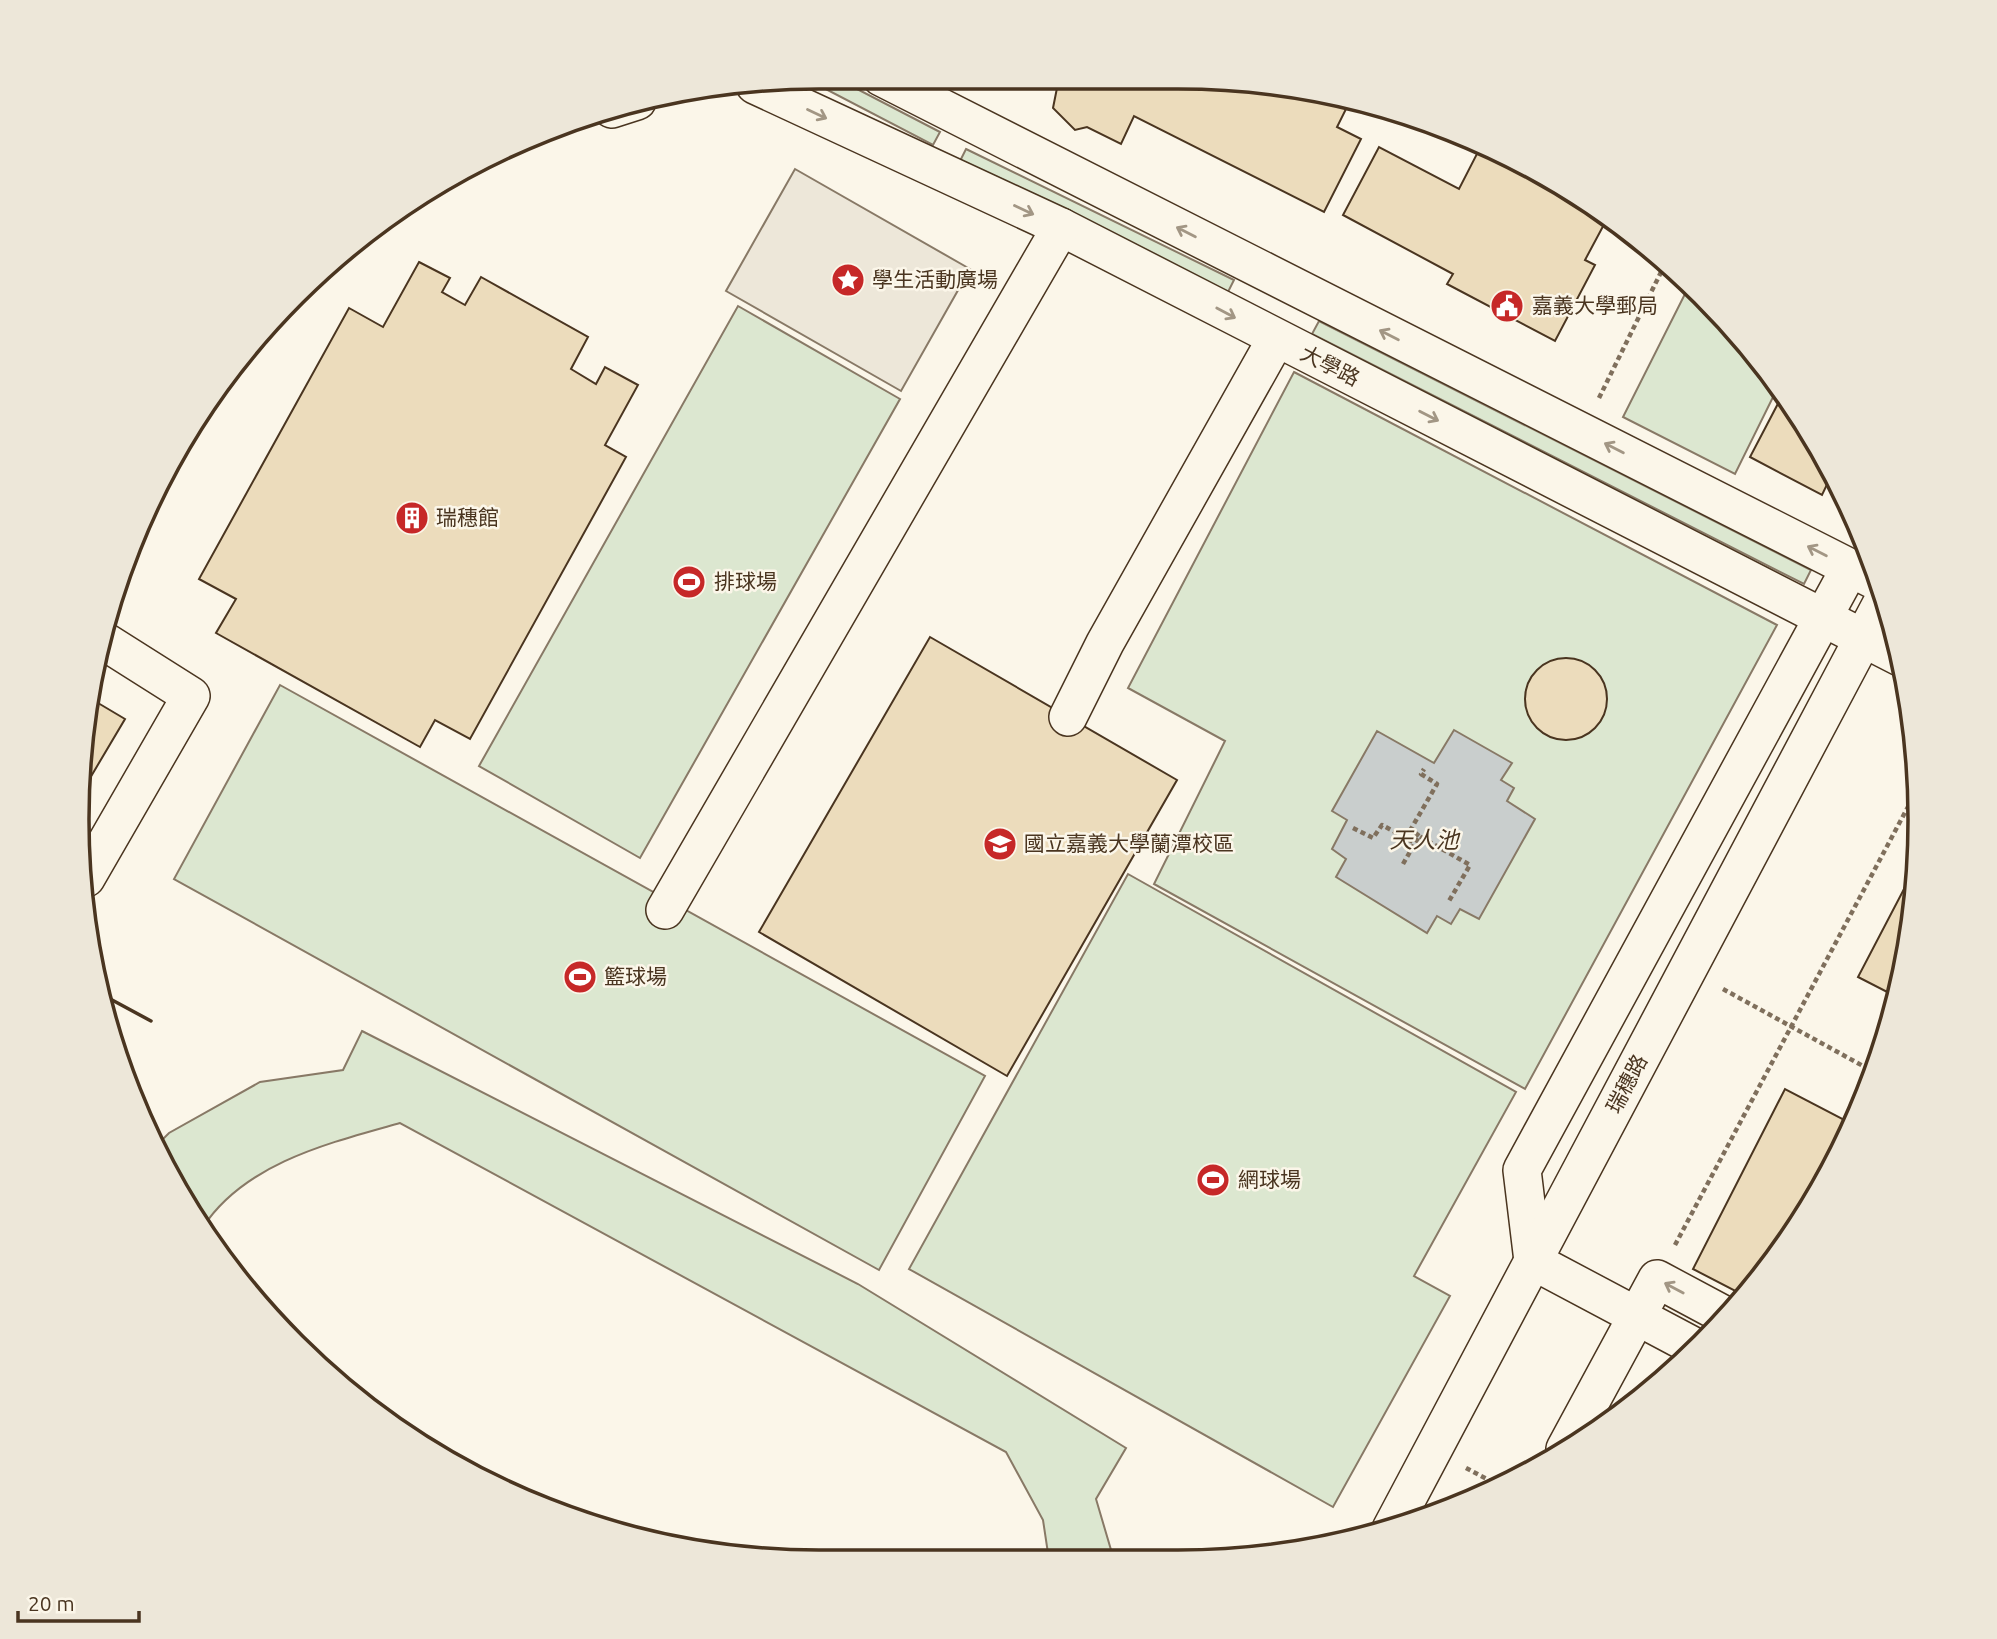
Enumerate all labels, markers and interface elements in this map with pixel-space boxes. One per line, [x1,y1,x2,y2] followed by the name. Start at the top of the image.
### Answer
[806,108,827,121] one-way arrow
[1013,204,1034,217] one-way arrow
[1176,224,1197,238] one-way arrow
[829,261,867,299] place icon: 學生活動廣場
[872,267,998,291] place label: 學生活動廣場
[1488,287,1526,325] public building icon: 嘉義大學郵局
[1532,293,1658,317] place label: 嘉義大學郵局
[1215,307,1236,321] one-way arrow
[1379,327,1400,341] one-way arrow
[1297,340,1364,390] street label: 大學路
[1418,410,1439,424] one-way arrow
[1604,441,1625,455] one-way arrow
[393,499,431,537] building icon: 瑞穗館
[436,505,499,529] place label: 瑞穗館
[1807,544,1828,558] one-way arrow
[670,563,708,601] sports icon: 排球場
[714,569,777,593] place label: 排球場
[981,825,1019,863] school or university icon: 國立嘉義大學蘭潭校區
[1390,827,1461,852] water label: 天人池
[1024,831,1234,855] place label: 國立嘉義大學蘭潭校區
[561,958,599,996] sports icon: 籃球場
[604,964,667,988] place label: 籃球場
[1601,1050,1652,1117] street label: 瑞穗路
[1194,1161,1232,1199] sports icon: 網球場
[1238,1167,1301,1191] place label: 網球場
[1664,1281,1685,1294] one-way arrow
[18,1580,138,1624] scale bar
[28,1591,75,1615] text: 20 m

